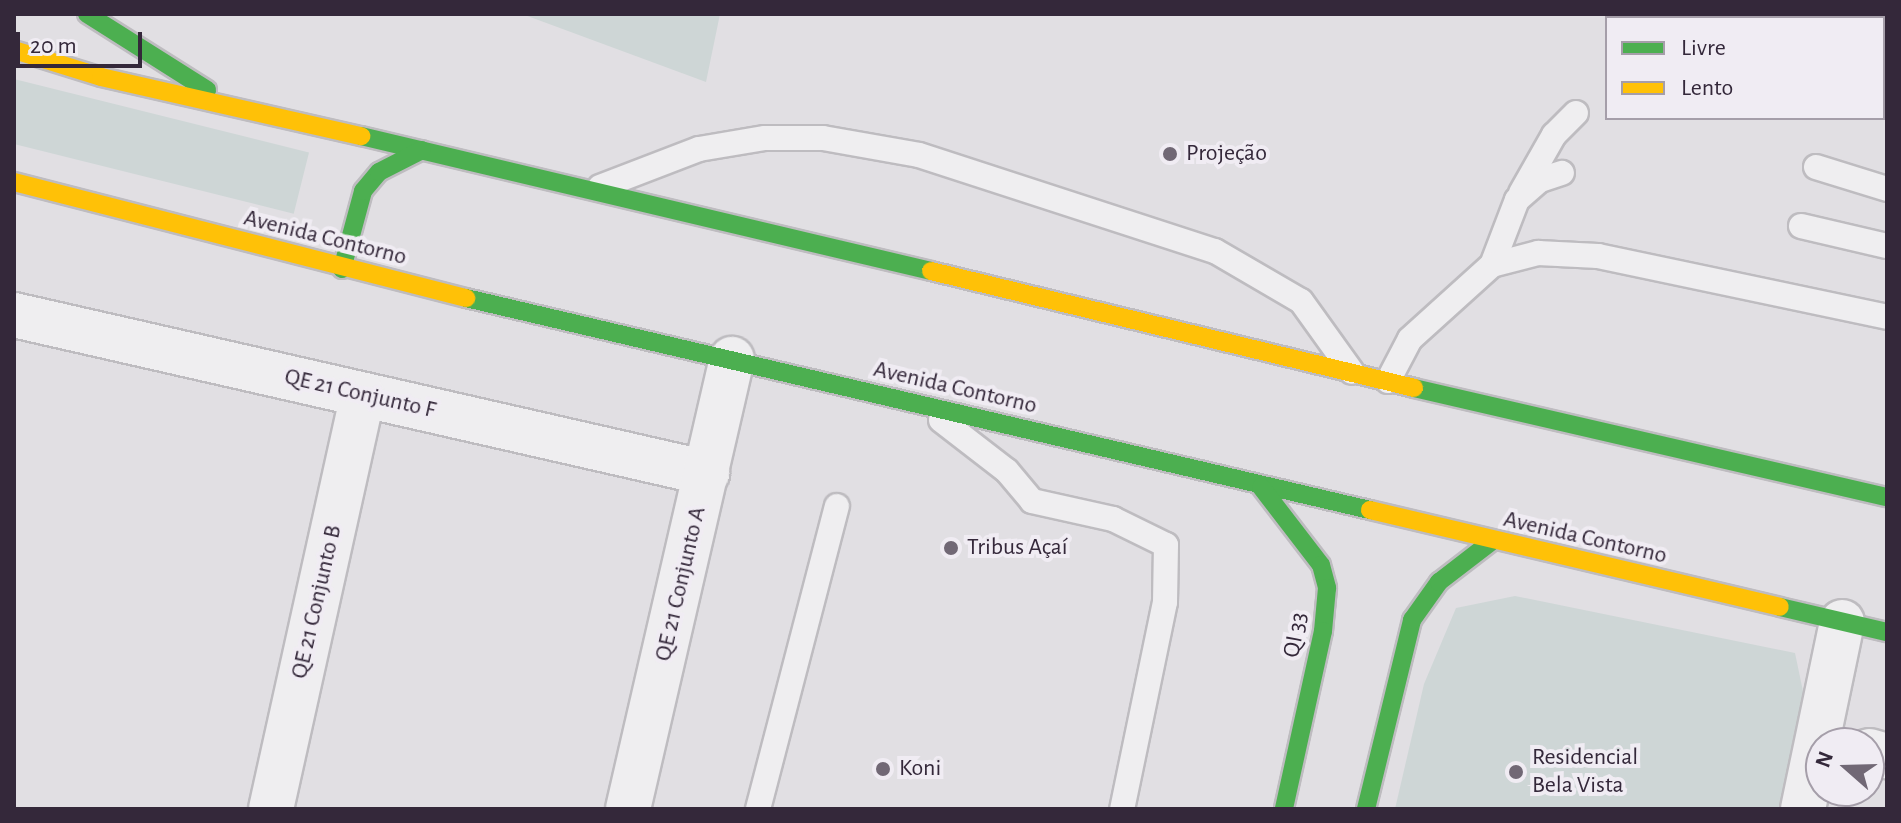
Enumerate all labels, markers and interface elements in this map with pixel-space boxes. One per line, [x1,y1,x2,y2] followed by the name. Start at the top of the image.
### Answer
[20,16,146,66] scale bar
[1605,16,1885,120] legend
[30,34,77,58] text: 20 m
[1681,36,1726,60] text: Livre
[1681,76,1733,100] text: Lento
[1186,140,1267,168] place label: Projeção
[1161,145,1179,163] marker: Projeção
[241,204,409,272] street label: Avenida Contorno
[871,355,1039,421] street label: Avenida Contorno
[282,363,438,425] street label: QE 21 Conjunto F
[649,504,713,664] street label: QE 21 Conjunto A
[1501,505,1669,571] street label: Avenida Contorno
[285,522,349,682] street label: QE 21 Conjunto B
[967,534,1068,562] place label: Tribus Açaí
[942,539,960,557] marker: Tribus Açaí
[1278,610,1314,660] street label: QI 33
[1805,727,1885,807] north arrow
[1532,744,1638,800] place label: Residencial Bela Vista
[1811,749,1837,770] text: N
[899,755,941,783] place label: Koni
[874,760,892,778] marker: Koni
[1507,763,1525,781] marker: Residencial Bela Vista

